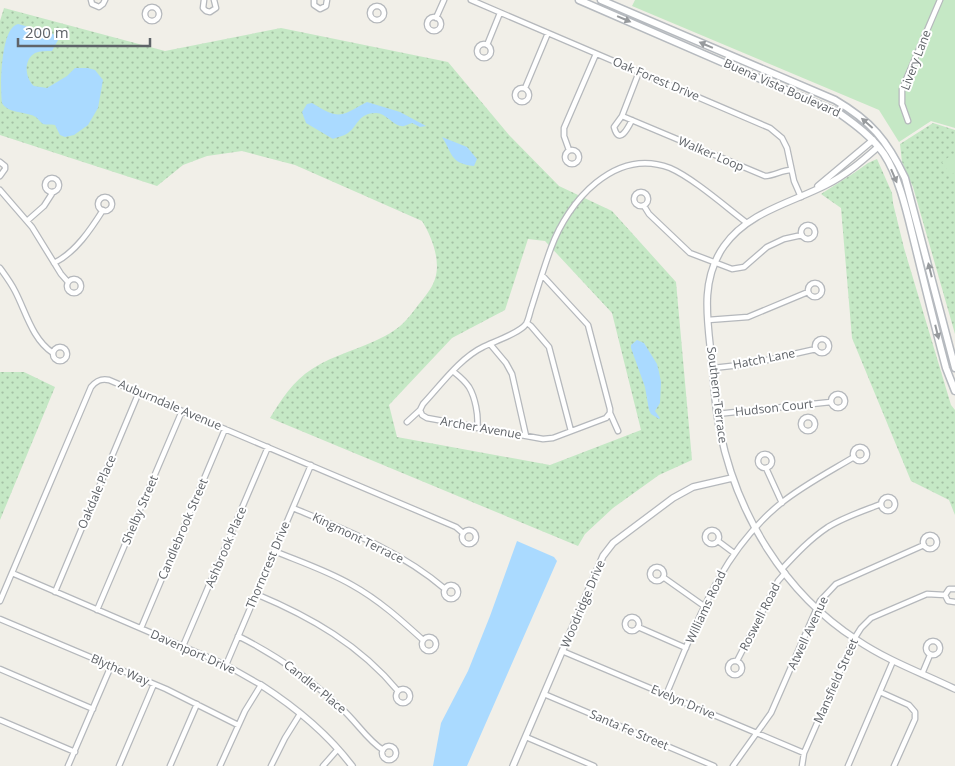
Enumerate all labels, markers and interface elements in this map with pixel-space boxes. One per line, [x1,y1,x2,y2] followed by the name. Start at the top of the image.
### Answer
[18,15,150,47] scale bar
[617,16,631,24] one-way arrow
[25,22,69,42] text: 200 m
[896,27,935,92] street label: Livery Lane
[698,41,713,49] one-way arrow
[610,53,703,105] street label: Oak Forest Drive
[721,54,843,121] street label: Buena Vista Boulevard
[862,117,874,129] one-way arrow
[676,132,747,175] street label: Walker Loop
[890,169,898,184] one-way arrow
[926,262,934,277] one-way arrow
[933,325,941,340] one-way arrow
[731,344,797,373] street label: Hatch Lane
[703,346,732,444] street label: Southern Terrace
[116,375,225,434] street label: Auburndale Avenue
[734,395,814,420] street label: Hudson Court
[439,412,523,443] street label: Archer Avenue
[73,452,120,531] street label: Oakdale Place
[117,473,162,547] street label: Shelby Street
[154,476,212,582] street label: Candlebrook Street
[201,504,250,590] street label: Ashbrook Place
[310,508,407,567] street label: Kingmont Terrace
[241,518,294,611] street label: Thorncrest Drive
[556,557,609,650] street label: Woodridge Drive
[681,568,730,646] street label: Williams Road
[735,580,784,654] street label: Roswell Road
[783,593,832,672] street label: Atwell Avenue
[148,625,239,678] street label: Davenport Drive
[809,636,862,726] street label: Mansfield Street
[88,650,153,690] street label: Blythe Way
[280,656,350,717] street label: Candler Place
[648,680,718,723] street label: Evelyn Drive
[587,705,671,754] street label: Santa Fe Street

